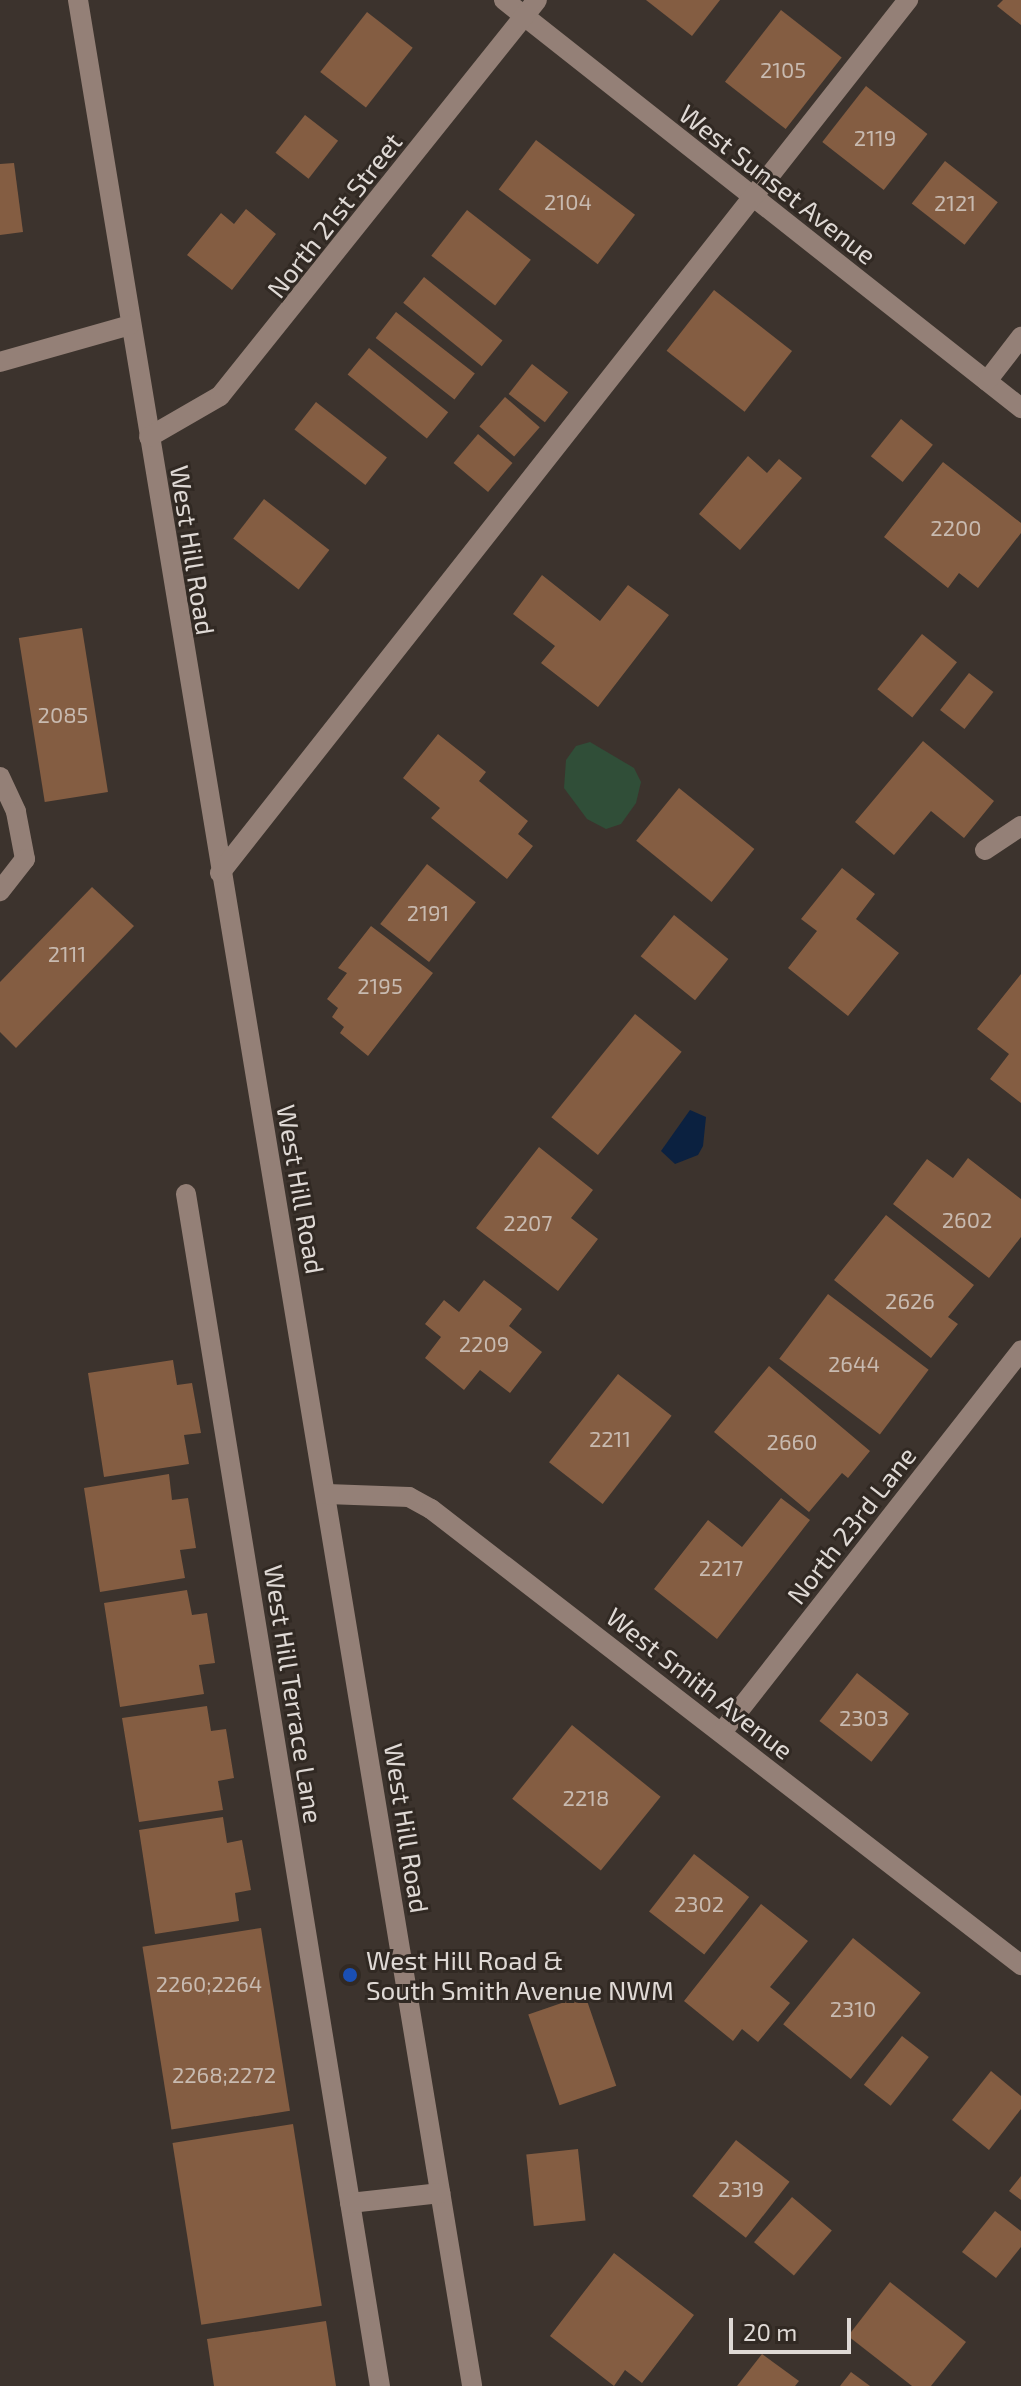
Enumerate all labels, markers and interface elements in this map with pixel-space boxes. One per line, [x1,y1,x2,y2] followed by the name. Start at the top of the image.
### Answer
[760,57,806,83] house number: 2105
[673,97,883,271] street label: West Sunset Avenue
[854,125,896,151] house number: 2119
[260,126,408,304] street label: North 21st Street
[544,189,592,215] house number: 2104
[934,190,976,216] house number: 2121
[164,463,222,637] street label: West Hill Road
[930,515,982,541] house number: 2200
[38,702,88,728] house number: 2085
[407,900,449,926] house number: 2191
[48,941,86,967] house number: 2111
[357,973,403,999] house number: 2195
[271,1102,331,1276] street label: West Hill Road
[942,1207,992,1233] house number: 2602
[503,1210,553,1236] house number: 2207
[885,1288,935,1314] house number: 2626
[459,1331,509,1357] house number: 2209
[828,1351,880,1377] house number: 2644
[589,1426,631,1452] house number: 2211
[767,1429,817,1455] house number: 2660
[780,1440,922,1610] street label: North 23rd Lane
[699,1555,743,1581] house number: 2217
[258,1562,330,1826] street label: West Hill Terrace Lane
[600,1600,800,1766] street label: West Smith Avenue
[839,1705,889,1731] house number: 2303
[378,1741,436,1915] street label: West Hill Road
[563,1785,609,1811] house number: 2218
[674,1891,724,1917] house number: 2302
[366,1944,674,2006] place label: West Hill Road & South Smith Avenue NWM
[341,1966,359,1984] marker: West Hill Road & South Smith Avenue NWM
[156,1971,262,1997] house number: 2260;2264
[830,1996,876,2022] house number: 2310
[172,2062,276,2088] house number: 2268;2272
[718,2176,764,2202] house number: 2319
[733,2302,855,2352] scale bar
[743,2317,797,2346] text: 20 m

